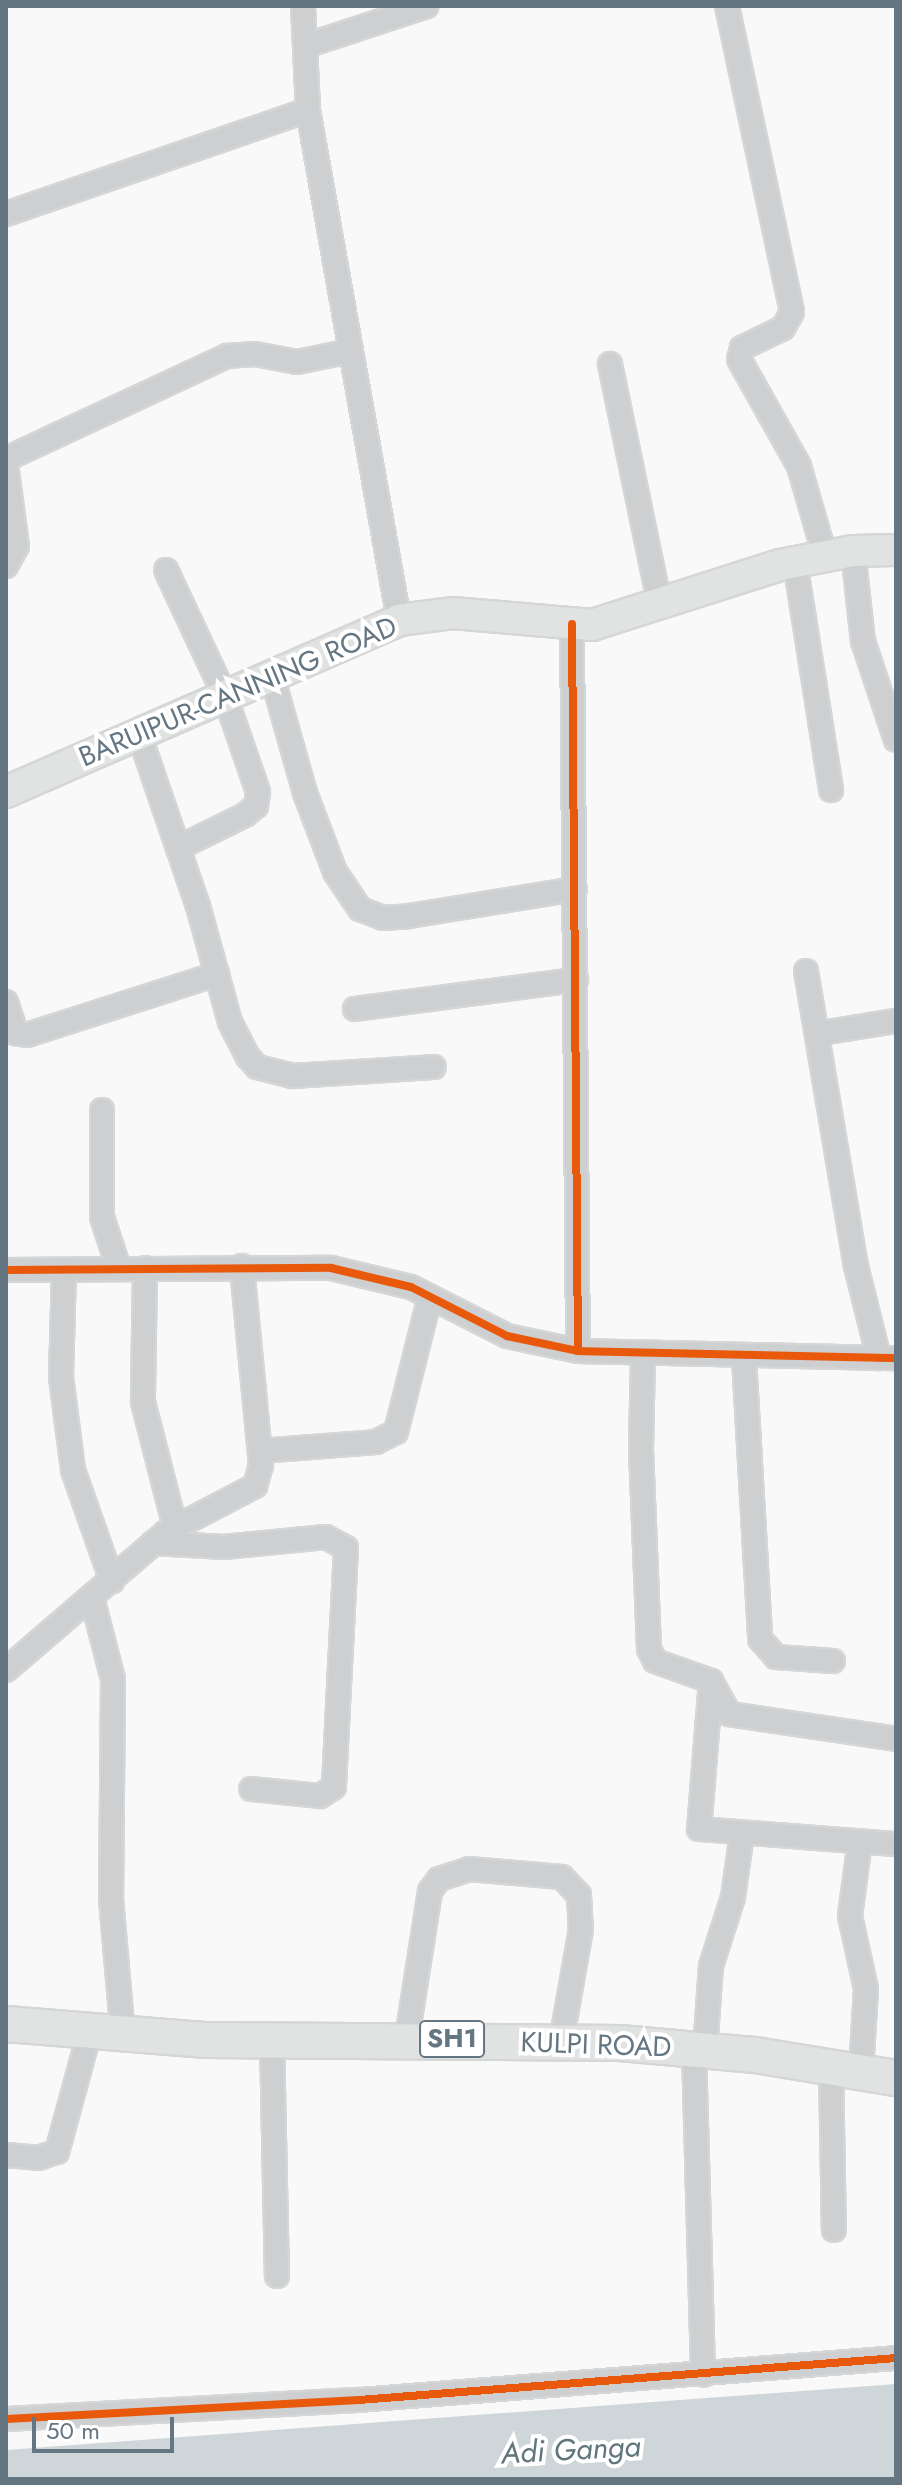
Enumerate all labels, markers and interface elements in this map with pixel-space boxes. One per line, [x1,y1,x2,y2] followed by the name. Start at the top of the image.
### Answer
[74,610,402,774] street label: BARUIPUR-CANNING ROAD
[418,2017,486,2061] road number: SH1
[520,2026,672,2064] street label: KULPI ROAD
[36,2401,178,2451] scale bar
[46,2413,100,2448] text: 50 m
[500,2428,642,2472] water label: Adi Ganga

